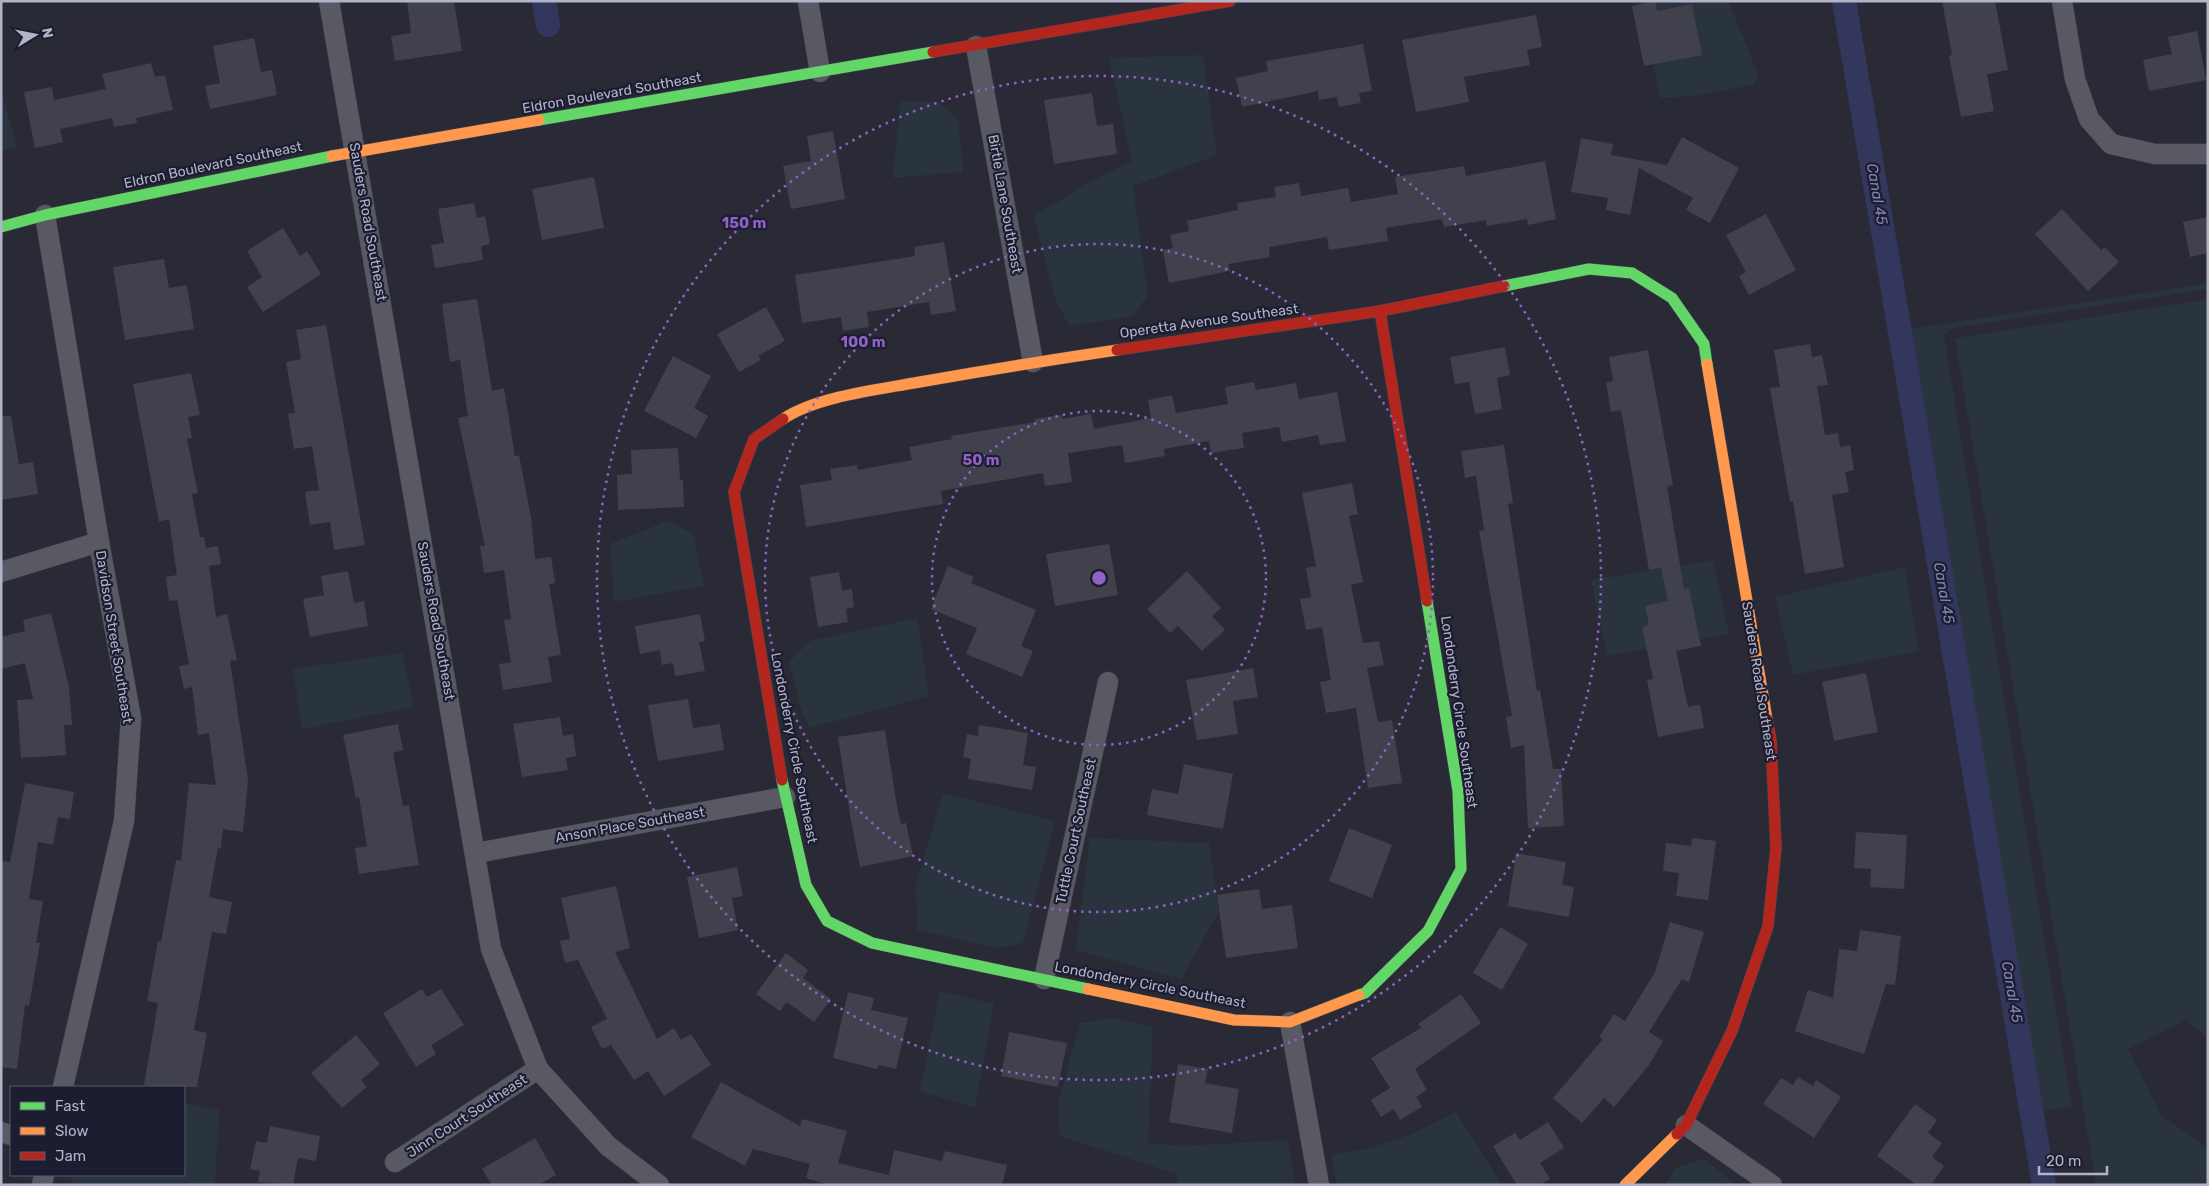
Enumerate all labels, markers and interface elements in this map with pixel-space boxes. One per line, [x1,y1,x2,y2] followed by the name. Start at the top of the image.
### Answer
[10,10,60,60] north arrow
[38,26,57,39] text: N
[521,69,703,117] street label: Eldron Boulevard Southeast
[984,133,1026,275] street label: Birtle Lane Southeast
[122,138,304,192] street label: Eldron Boulevard Southeast
[346,141,390,303] street label: Sauders Road Southeast
[1863,162,1891,226] water label: Canal 45
[722,214,766,232] text: 150 m
[1119,300,1300,342] street label: Operetta Avenue Southeast
[841,333,885,351] text: 100 m
[963,451,999,469] text: 50 m
[414,540,458,702] street label: Sauders Road Southeast
[92,549,136,725] street label: Davidson Street Southeast
[1930,561,1958,625] water label: Canal 45
[1090,569,1108,587] centre of rings
[1738,600,1780,762] street label: Sauders Road Southeast
[1437,615,1481,810] street label: Londonderry Circle Southeast
[767,651,821,846] street label: Londonderry Circle Southeast
[1052,756,1100,905] street label: Tuttle Court Southeast
[554,803,707,847] street label: Anson Place Southeast
[1053,958,1248,1012] street label: Londonderry Circle Southeast
[1998,960,2026,1024] water label: Canal 45
[404,1070,531,1161] street label: Jinn Court Southeast
[10,1086,185,1176] legend
[55,1097,85,1115] text: Fast
[55,1122,88,1140] text: Slow
[2039,1144,2106,1176] scale bar
[55,1147,86,1165] text: Jam
[2046,1152,2081,1170] text: 20 m

